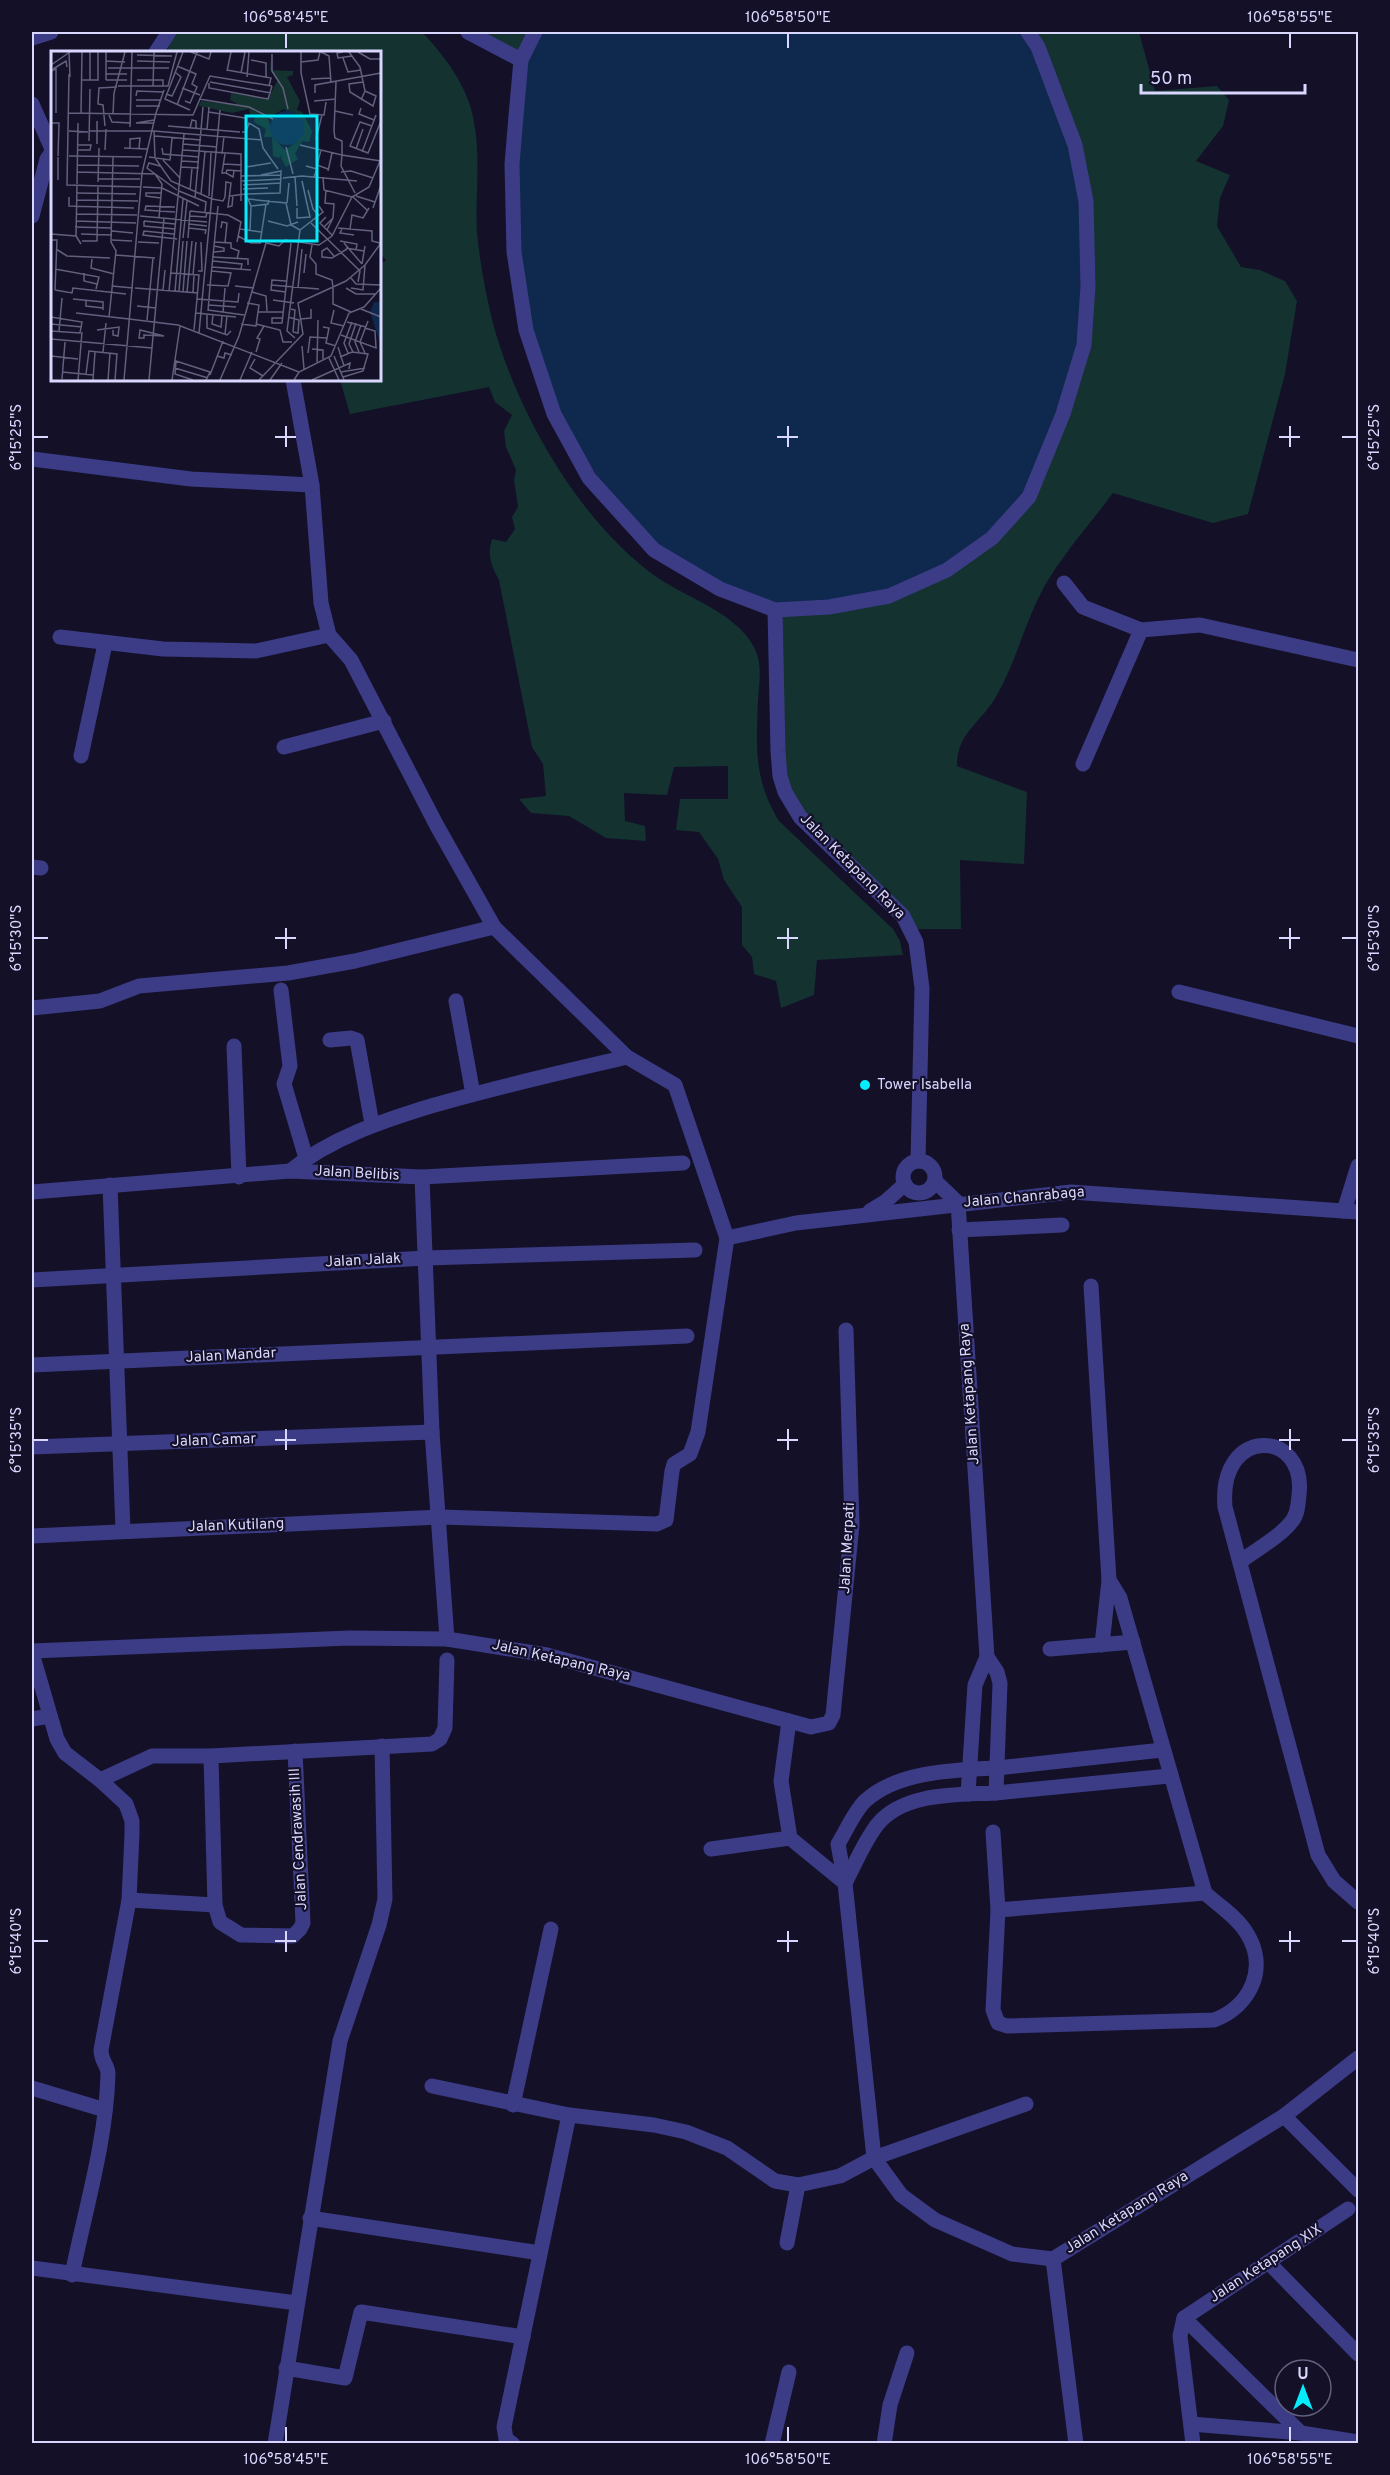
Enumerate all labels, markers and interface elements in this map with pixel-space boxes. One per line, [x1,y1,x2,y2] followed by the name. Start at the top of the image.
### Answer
[243,9,329,28] text: 106°58'45"E
[745,9,831,28] text: 106°58'50"E
[1247,9,1333,28] text: 106°58'55"E
[51,51,381,381] inset map
[1141,57,1304,95] scale bar
[1150,68,1192,91] text: 50 m
[8,404,27,470] text: 6°15'25"S
[1366,404,1385,470] text: 6°15'25"S
[795,810,909,924] street label: Jalan Ketapang Raya
[8,905,27,971] text: 6°15'30"S
[1366,905,1385,971] text: 6°15'30"S
[877,1076,972,1095] place label: Tower Isabella
[858,1078,872,1092] marker: Tower Isabella
[314,1162,400,1186] street label: Jalan Belibis
[963,1183,1085,1213] street label: Jalan Chanrabaga
[325,1250,401,1272] street label: Jalan Jalak
[956,1323,984,1465] street label: Jalan Ketapang Raya
[185,1344,277,1368] street label: Jalan Mandar
[8,1407,27,1473] text: 6°15'35"S
[1366,1407,1385,1473] text: 6°15'35"S
[171,1430,257,1452] street label: Jalan Camar
[836,1502,860,1594] street label: Jalan Merpati
[187,1515,285,1537] street label: Jalan Kutilang
[490,1636,632,1686] street label: Jalan Ketapang Raya
[286,1767,312,1911] street label: Jalan Cendrawasih III
[8,1907,27,1975] text: 6°15'40"S
[1366,1907,1385,1975] text: 6°15'40"S
[1062,2167,1192,2259] street label: Jalan Ketapang Raya
[1206,2220,1326,2308] street label: Jalan Ketapang XIX
[1273,2358,1333,2418] north arrow
[1297,2365,1309,2385] text: U
[243,2451,329,2470] text: 106°58'45"E
[745,2451,831,2470] text: 106°58'50"E
[1247,2451,1333,2470] text: 106°58'55"E

